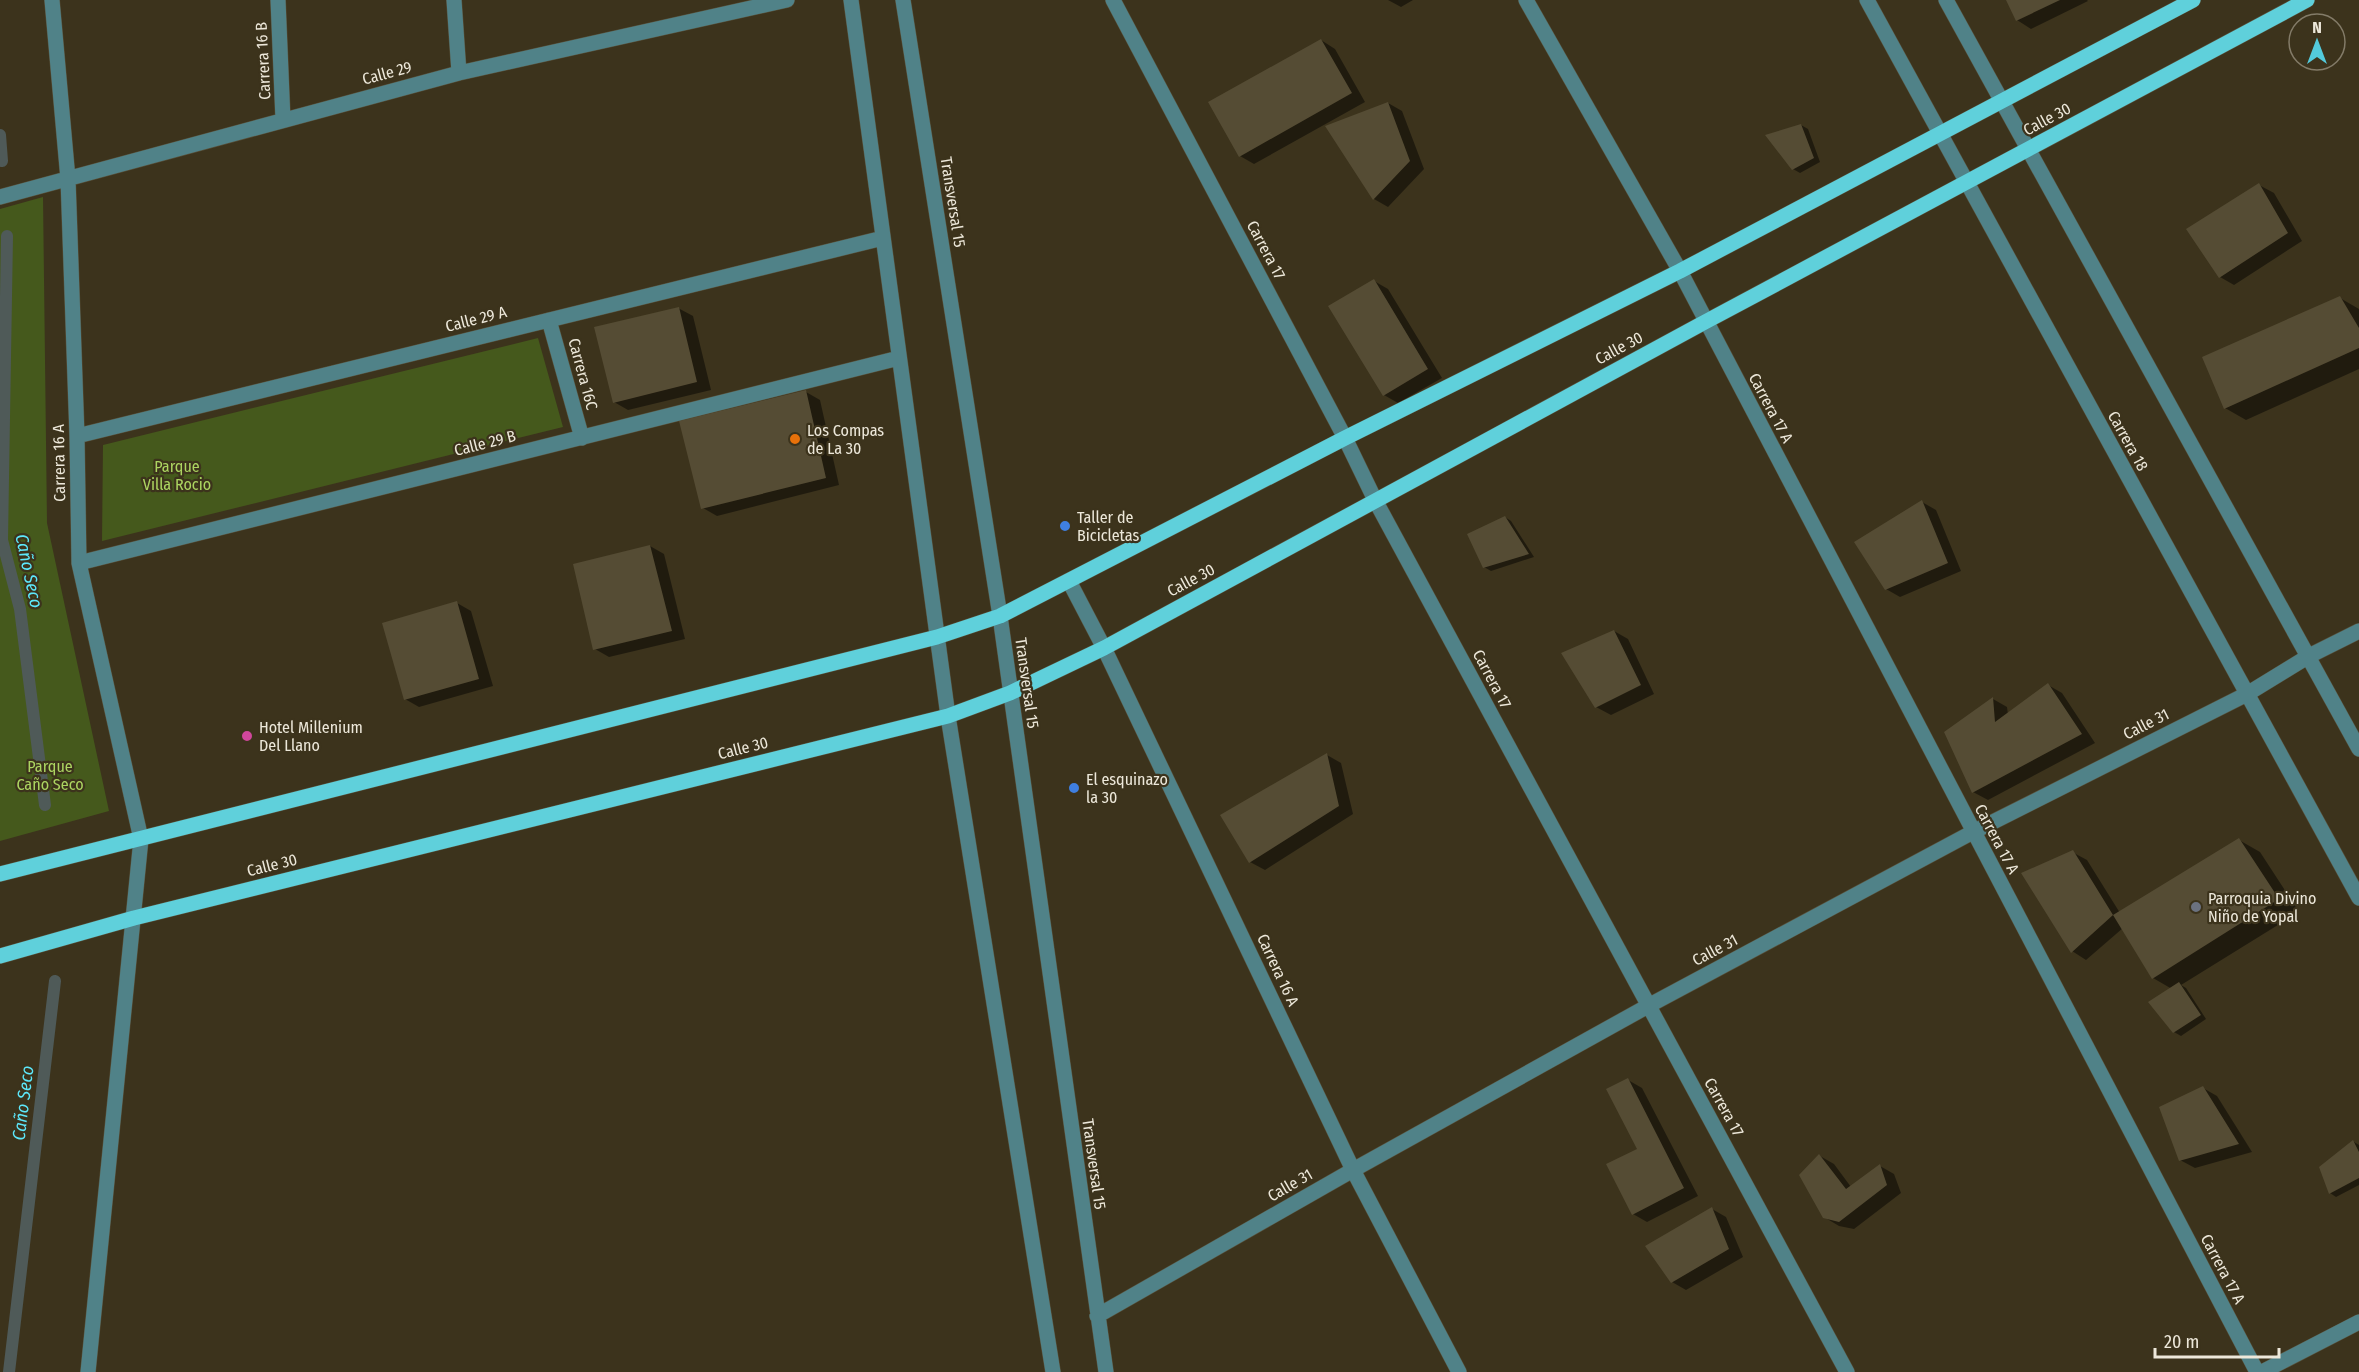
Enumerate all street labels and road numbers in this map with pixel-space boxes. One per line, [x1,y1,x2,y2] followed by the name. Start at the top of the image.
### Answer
[251,21,275,100] street label: Carrera 16 B
[360,57,414,89] street label: Calle 29
[2020,99,2074,139] street label: Calle 30
[936,155,970,249] street label: Transversal 15
[1243,217,1290,283] street label: Carrera 17
[443,302,509,336] street label: Calle 29 A
[1592,328,1646,368] street label: Calle 30
[564,336,602,412] street label: Carrera 16C
[1745,370,1798,447] street label: Carrera 17 A
[2104,408,2152,474] street label: Carrera 18
[49,424,69,502] street label: Carrera 16 A
[452,426,518,460] street label: Calle 29 B
[1164,560,1218,600] street label: Calle 30
[1011,637,1043,729] street label: Transversal 15
[1469,646,1516,712] street label: Carrera 17
[2120,704,2172,744] street label: Calle 31
[716,733,770,763] street label: Calle 30
[1971,801,2024,878] street label: Carrera 17 A
[245,850,299,880] street label: Calle 30
[1689,930,1741,970] street label: Calle 31
[1253,931,1303,1010] street label: Carrera 16 A
[1700,1074,1748,1140] street label: Carrera 17
[1078,1118,1110,1210] street label: Transversal 15
[1264,1165,1316,1205] street label: Calle 31
[2197,1231,2250,1308] street label: Carrera 17 A

